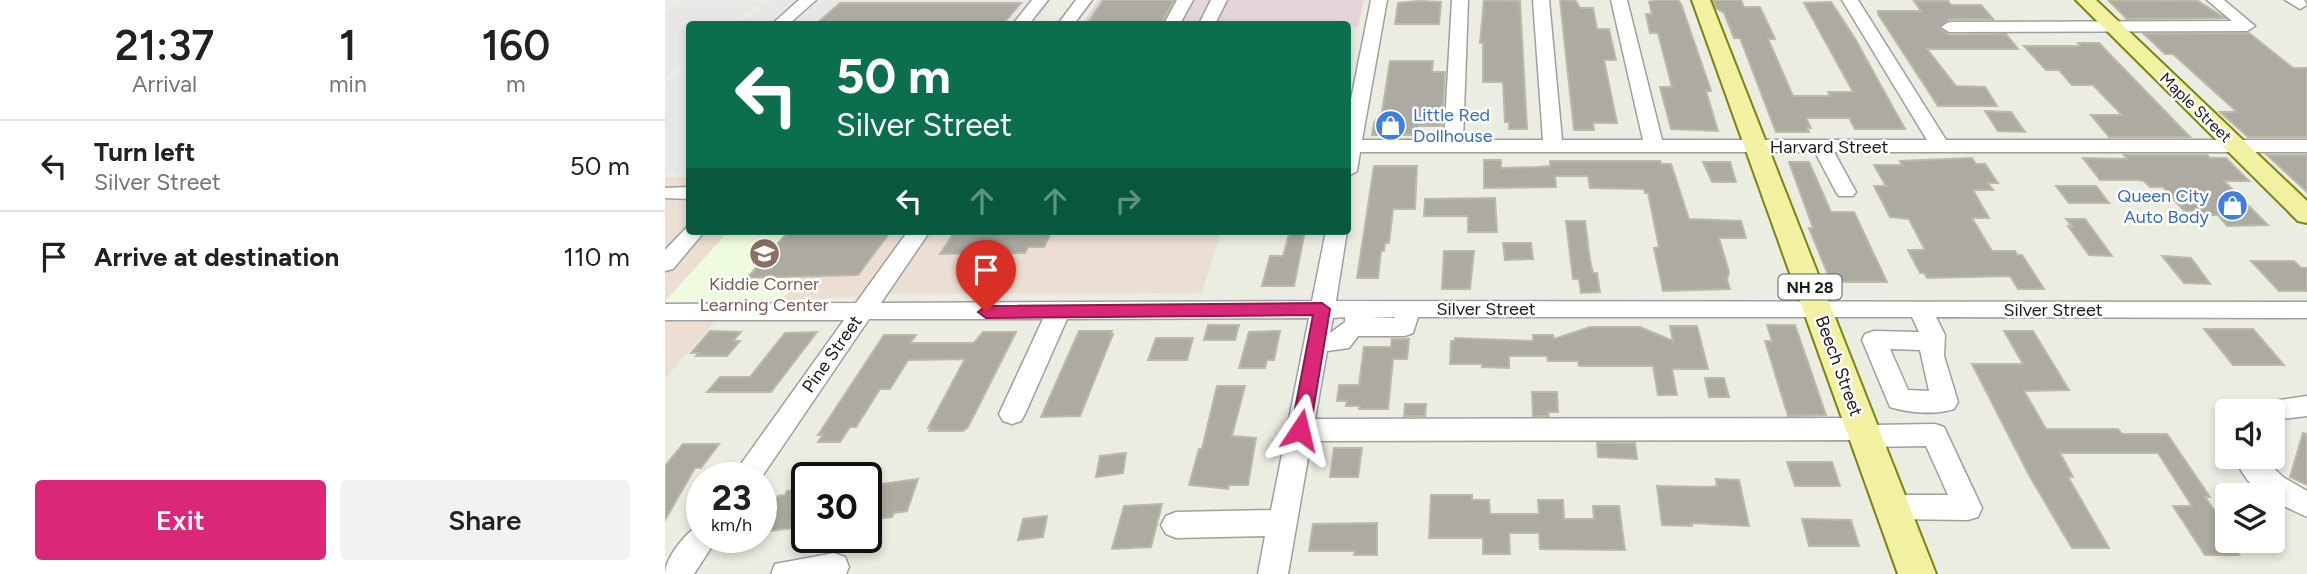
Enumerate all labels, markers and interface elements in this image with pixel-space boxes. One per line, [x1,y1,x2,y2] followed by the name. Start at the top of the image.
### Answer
[115,20,214,71] text: 21:37
[339,20,357,71] text: 1
[481,20,550,71] text: 160
[836,46,951,105] text: 50 m
[721,49,812,140] icon: left
[2156,69,2235,146] street label: Maple Street
[132,70,197,98] text: Arrival
[329,70,367,98] text: min
[506,70,526,98] text: m
[1413,104,1493,147] place label: Little Red Dollhouse
[836,106,1012,144] text: Silver Street
[1373,108,1407,142] shop icon: Little Red Dollhouse
[94,136,195,168] text: Turn left
[1770,136,1888,158] street label: Harvard Street
[35,147,73,185] icon: left
[570,150,630,182] text: 50 m
[94,168,221,196] text: Silver Street
[890,182,928,220] icon: left
[963,182,1001,220] icon: ahead
[1036,182,1074,220] icon: ahead
[1109,182,1147,220] icon: right
[2117,185,2210,228] place label: Queen City Auto Body
[2215,189,2249,223] shop icon: Queen City Auto Body
[747,237,781,271] school or university icon: Kiddie Corner Learning Center
[35,238,73,276] icon: arrive
[956,240,1016,312] pin
[94,241,339,273] text: Arrive at destination
[563,241,630,273] text: 110 m
[967,251,1005,289] icon: arrive
[699,273,829,316] place label: Kiddie Corner Learning Center
[1779,274,1841,300] road number: NH 28
[1436,298,1536,320] street label: Silver Street
[2003,299,2103,321] street label: Silver Street
[797,311,867,397] street label: Pine Street
[1811,313,1867,419] street label: Beech Street
[1263,393,1337,467] position arrow
[2215,399,2285,553] map controls
[2215,399,2285,469] button: sound
[791,462,882,553] speed limit sign: 30
[712,477,751,519] text: 23
[35,480,326,560] button: Exit
[340,480,630,560] button: Share
[2215,483,2285,553] button: layers
[711,514,752,536] text: km/h

